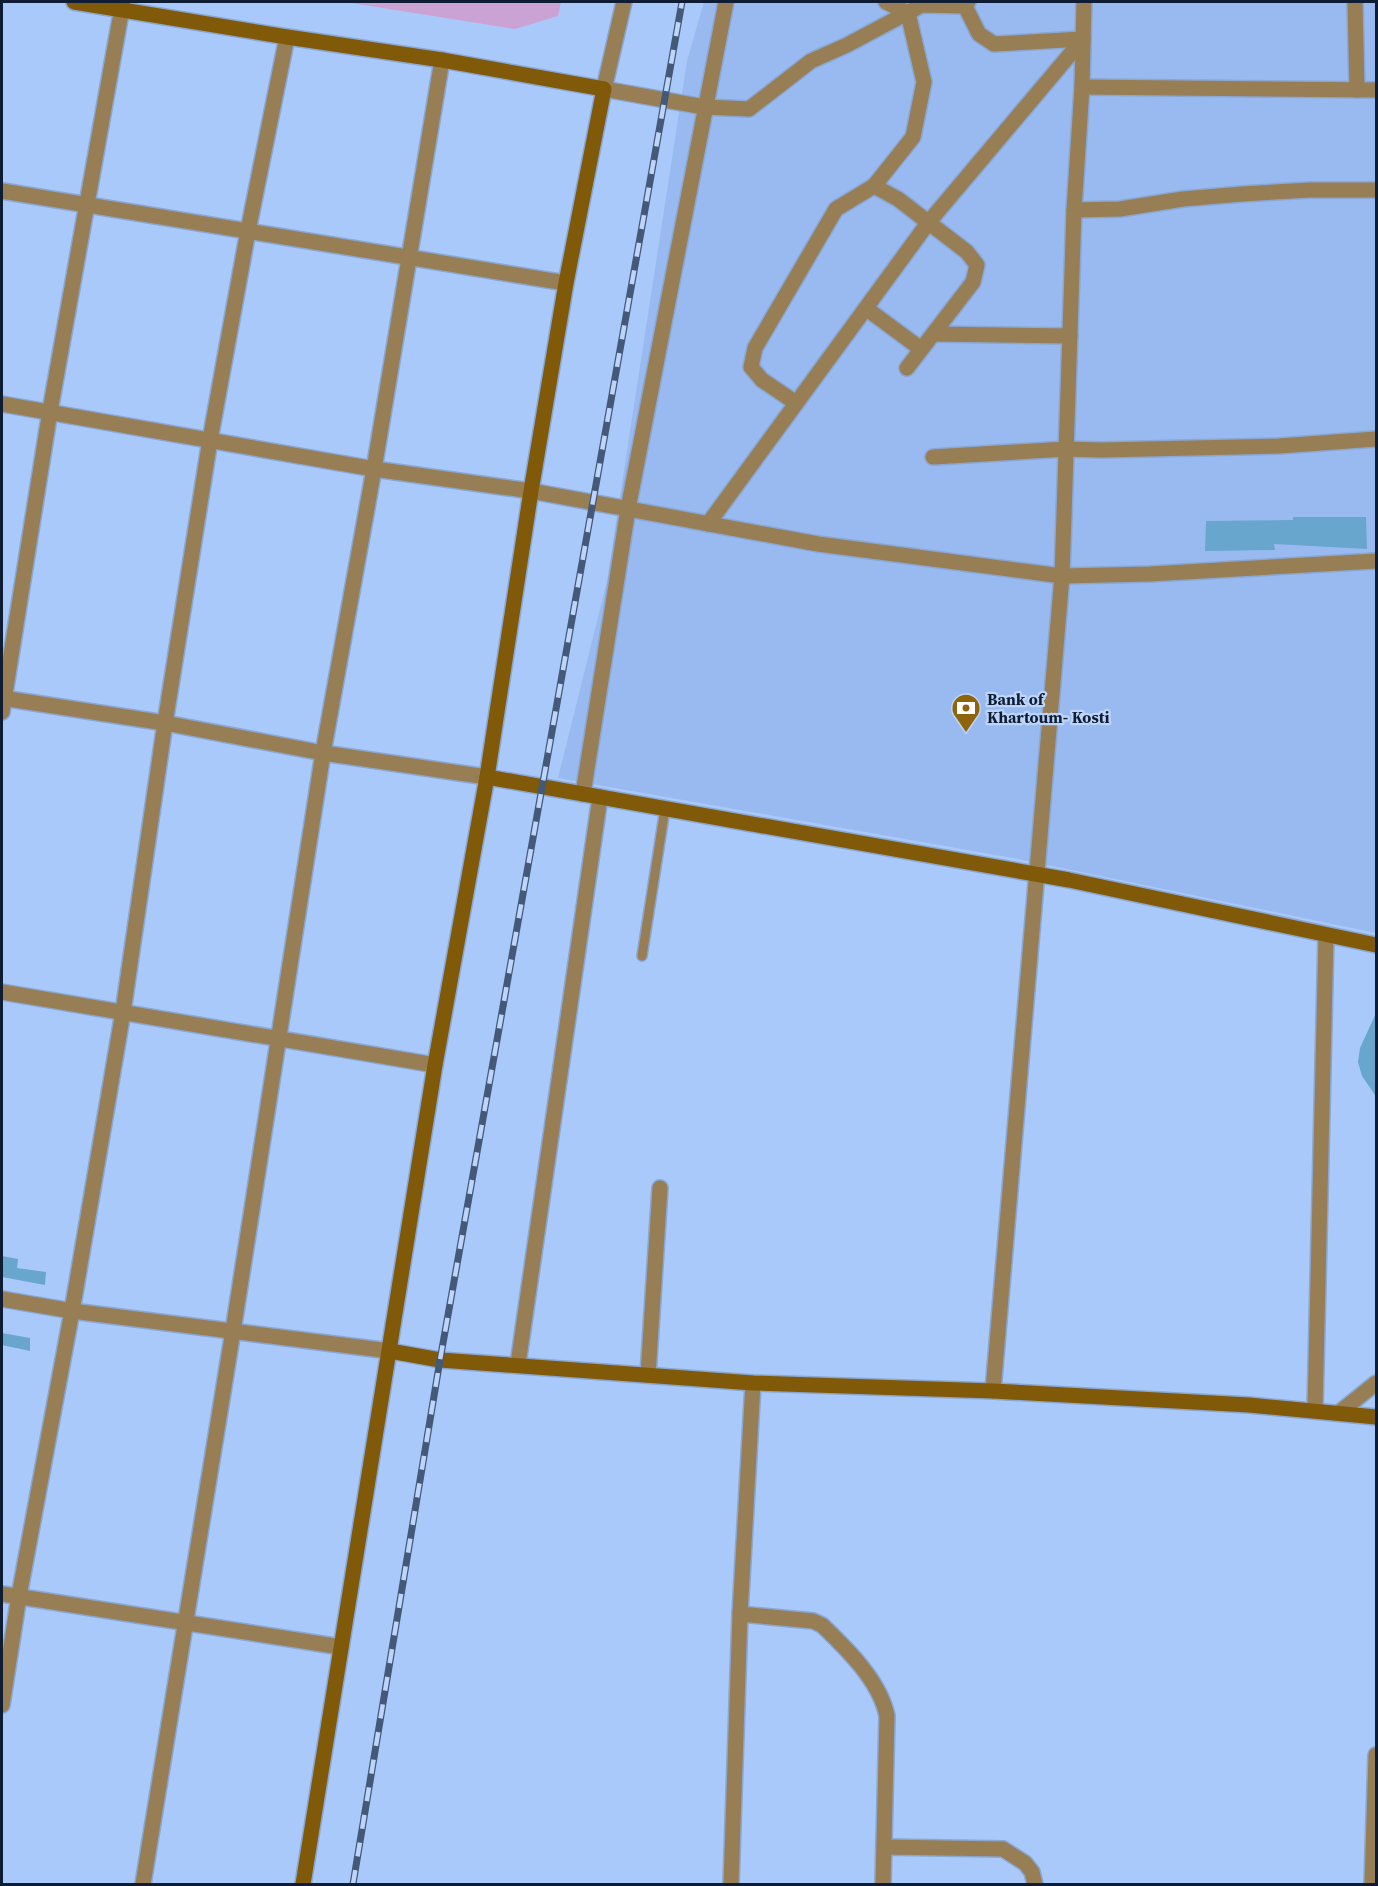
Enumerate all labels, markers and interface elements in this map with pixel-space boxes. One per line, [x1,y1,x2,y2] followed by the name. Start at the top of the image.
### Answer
[987,688,1109,728] place label: Bank of Khartoum- Kosti
[950,692,982,734] bank icon: Bank of Khartoum- Kosti

